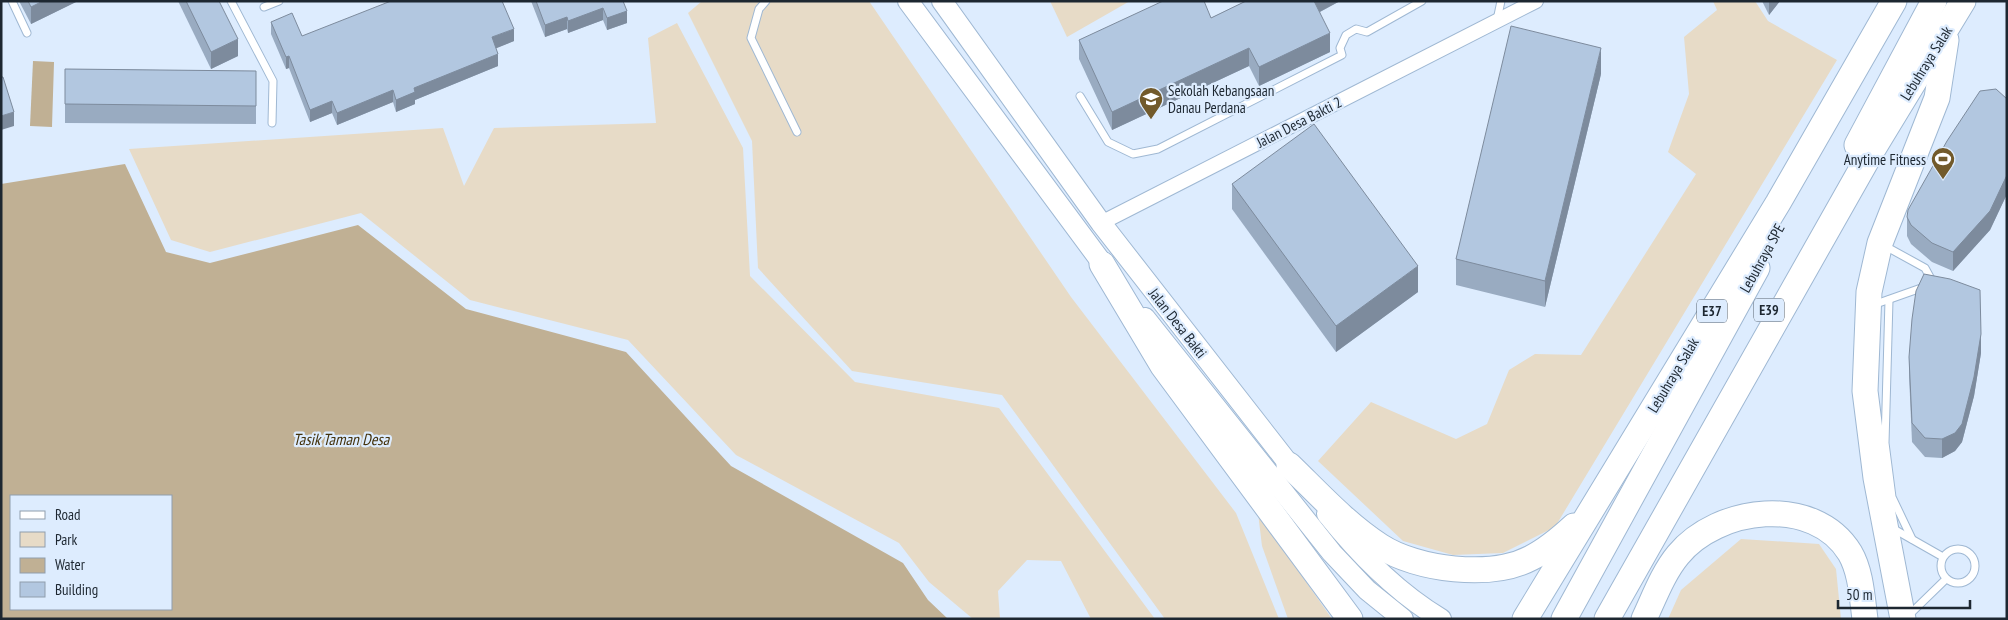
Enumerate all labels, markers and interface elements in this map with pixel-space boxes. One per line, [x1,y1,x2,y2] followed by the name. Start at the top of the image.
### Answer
[1896,22,1956,104] street label: Lebuhraya Salak
[1168,81,1274,117] place label: Sekolah Kebangsaan Danau Perdana
[1138,86,1164,120] school or university icon: Sekolah Kebangsaan Danau Perdana
[1252,92,1345,152] street label: Jalan Desa Bakti 2
[1930,146,1956,180] sports icon: Anytime Fitness
[1844,150,1926,169] place label: Anytime Fitness
[1735,220,1789,296] street label: Lebuhraya SPE
[1144,283,1211,362] street label: Jalan Desa Bakti
[1754,298,1784,322] road number: E39
[1697,300,1727,322] road number: E37
[1643,334,1703,416] street label: Lebuhraya Salak
[293,429,391,449] water label: Tasik Taman Desa
[10,495,172,610] legend
[55,505,81,524] text: Road
[55,530,77,549] text: Park
[55,555,86,574] text: Water
[1838,578,1970,610] scale bar
[55,580,98,599] text: Building
[1846,585,1872,604] text: 50 m

